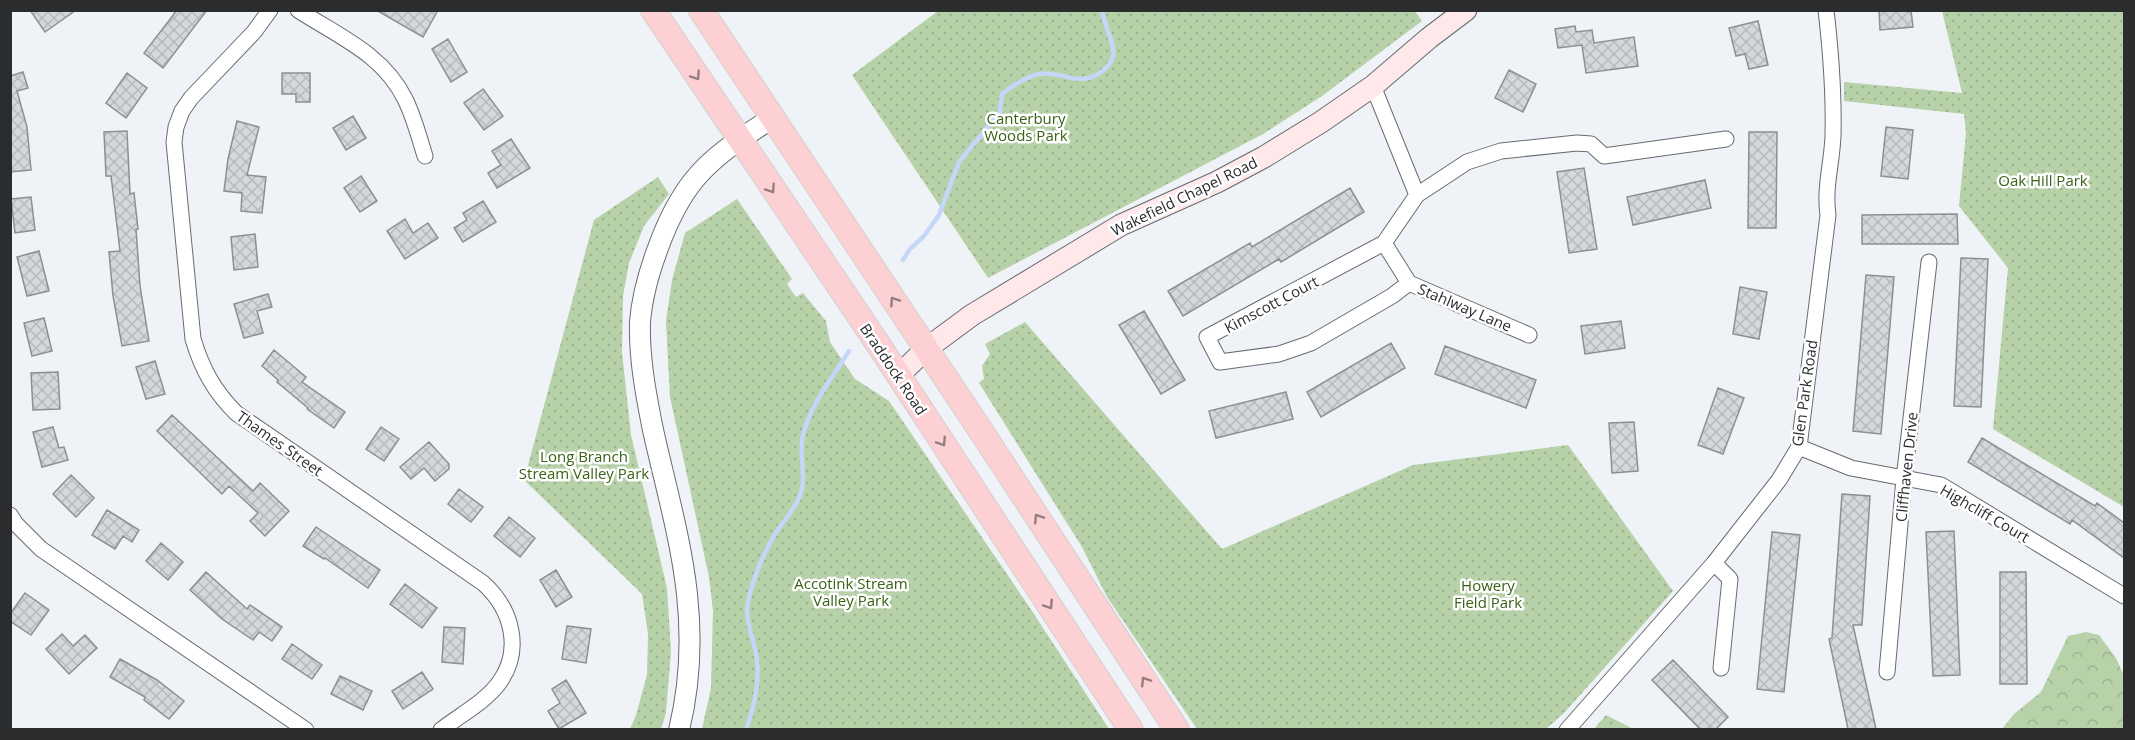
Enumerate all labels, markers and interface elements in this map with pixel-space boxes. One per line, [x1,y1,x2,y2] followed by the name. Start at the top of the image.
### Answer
[689,69,700,80] one-way arrow
[984,108,1068,145] park label: Canterbury Woods Park
[1107,152,1261,240] street label: Wakefield Chapel Road
[1998,170,2088,190] park label: Oak Hill Park
[764,183,776,193] one-way arrow
[1220,271,1322,337] street label: Kimscott Court
[1415,278,1515,336] street label: Stahlway Lane
[890,296,901,307] one-way arrow
[856,319,932,419] street label: Braddock Road
[1787,338,1821,448] street label: Glen Park Road
[233,406,327,480] street label: Thames Street
[1890,411,1922,523] street label: Cliffhaven Drive
[935,435,946,446] one-way arrow
[519,446,649,483] park label: Long Branch Stream Valley Park
[1937,479,2033,547] street label: Highcliff Court
[1034,513,1045,524] one-way arrow
[794,573,908,610] park label: Accotink Stream Valley Park
[1454,575,1522,612] park label: Howery Field Park
[1042,598,1053,609] one-way arrow
[1141,676,1152,687] one-way arrow

